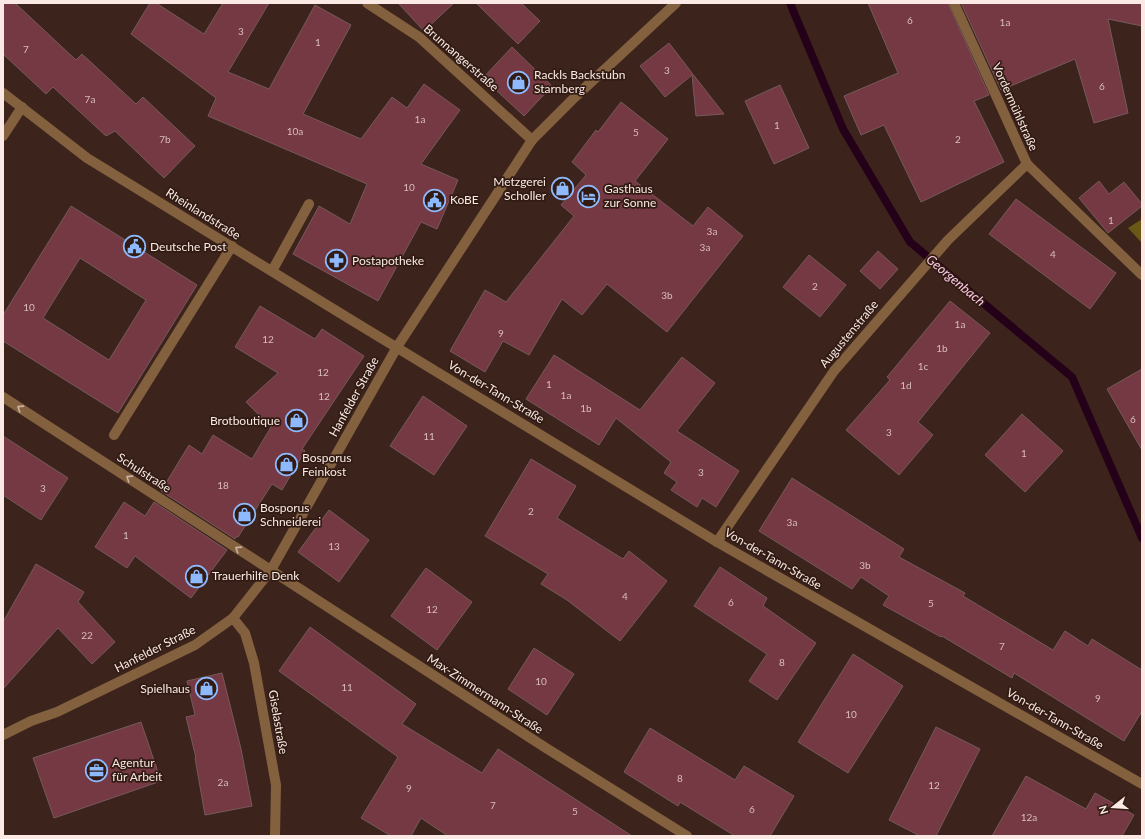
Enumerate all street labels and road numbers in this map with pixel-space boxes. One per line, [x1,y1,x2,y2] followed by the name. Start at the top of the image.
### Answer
[421,21,502,94] street label: Brunnangerstraße
[989,60,1042,153] street label: Vordermühlstraße
[163,185,243,243] street label: Rheinlandstraße
[816,297,881,370] street label: Augustenstraße
[325,354,382,439] street label: Hanfelder Straße
[445,357,547,426] street label: Von-der-Tann-Straße
[114,450,174,496] street label: Schulstraße
[722,525,825,592] street label: Von-der-Tann-Straße
[112,622,198,675] street label: Hanfelder Straße
[424,650,546,737] street label: Max-Zimmermann-Straße
[1004,685,1107,752] street label: Von-der-Tann-Straße
[265,689,292,755] street label: Giselastraße

